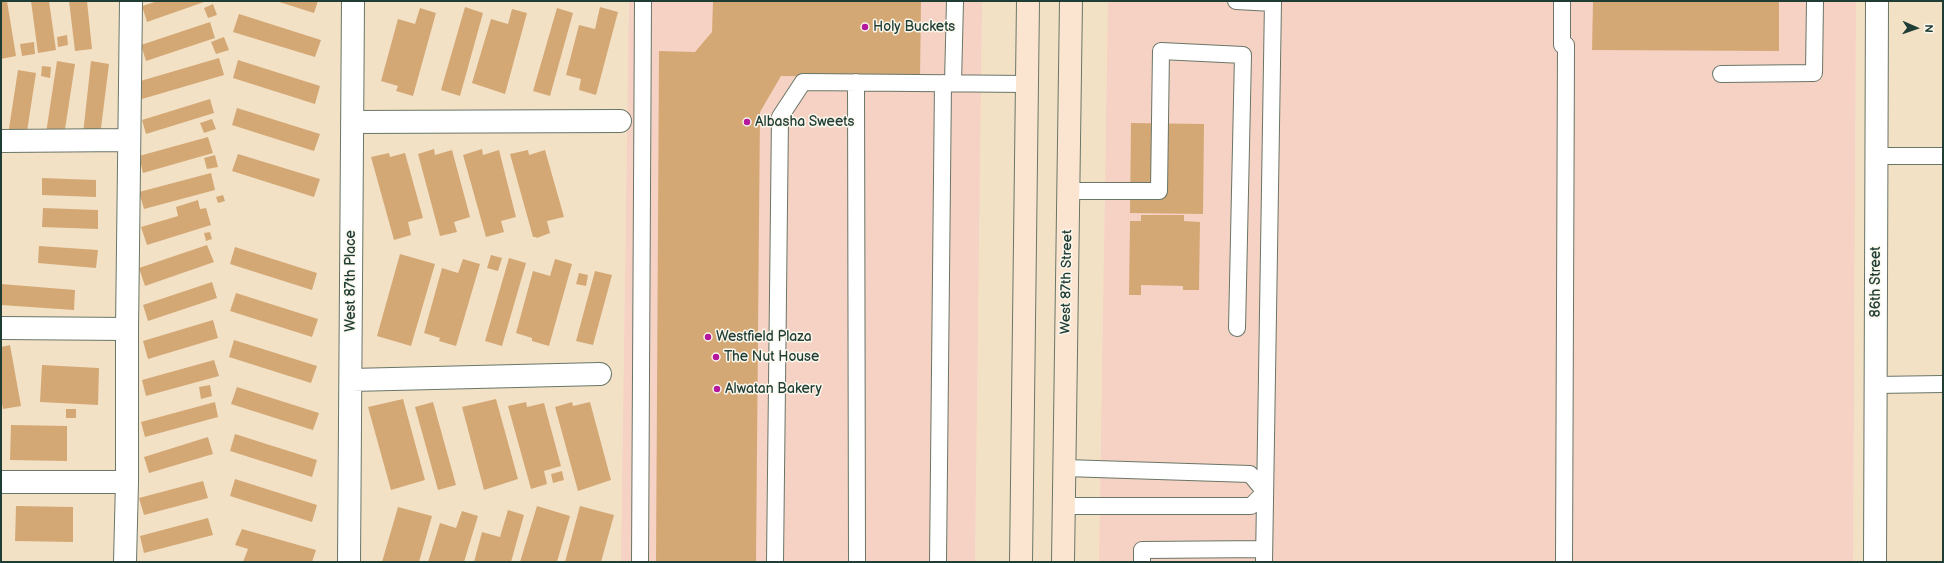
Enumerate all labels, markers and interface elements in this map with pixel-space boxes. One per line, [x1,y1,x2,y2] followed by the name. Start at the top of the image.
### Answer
[1896,8,1936,48] north arrow
[873,19,955,35] place label: Holy Buckets
[860,22,870,32] marker: Holy Buckets
[1922,24,1935,33] text: N
[755,114,854,130] place label: Albasha Sweets
[742,117,752,127] marker: Albasha Sweets
[343,230,359,332] street label: West 87th Place
[1058,230,1076,334] street label: West 87th Street
[1868,247,1884,317] street label: 86th Street
[716,329,812,345] place label: Westfield Plaza
[703,332,713,342] marker: Westfield Plaza
[724,349,819,365] place label: The Nut House
[711,352,721,362] marker: The Nut House
[725,381,822,397] place label: Alwatan Bakery
[712,384,722,394] marker: Alwatan Bakery

